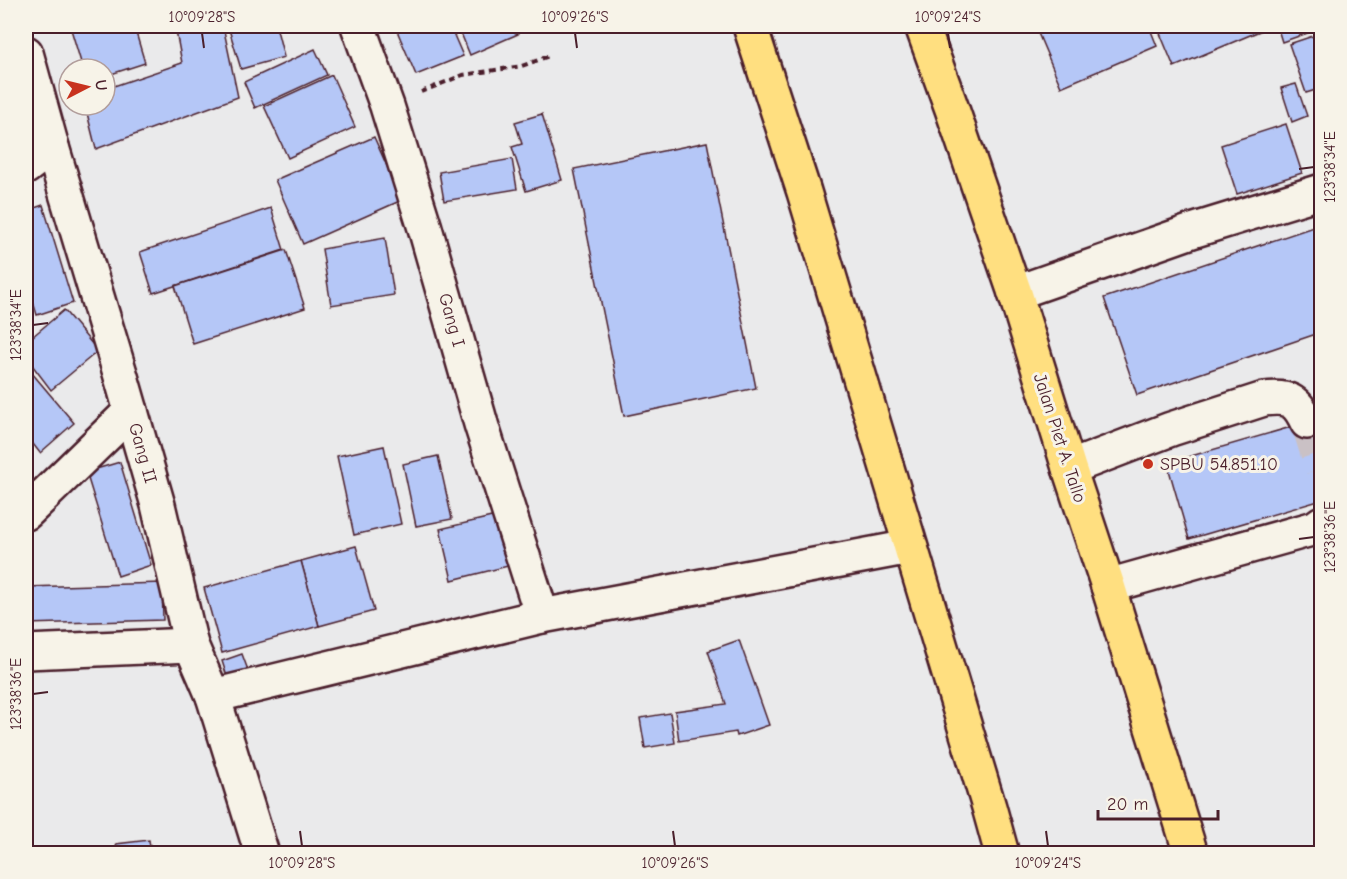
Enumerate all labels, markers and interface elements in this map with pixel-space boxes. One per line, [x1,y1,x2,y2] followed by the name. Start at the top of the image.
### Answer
[169,8,235,26] text: 10°09'28"S
[541,8,609,26] text: 10°09'26"S
[915,8,981,26] text: 10°09'24"S
[57,57,117,117] north arrow
[91,79,110,92] text: U
[1321,131,1339,203] text: 123°38'34"E
[7,289,25,361] text: 123°38'34"E
[434,291,469,349] street label: Gang I
[1029,371,1090,505] street label: Jalan Piet A. Tallo
[124,421,161,486] street label: Gang II
[1160,454,1278,475] place label: SPBU 54.851.10
[1141,457,1155,471] marker: SPBU 54.851.10
[1321,501,1339,573] text: 123°38'36"E
[7,658,25,730] text: 123°38'36"E
[1098,783,1218,821] scale bar
[1107,794,1148,815] text: 20 m
[269,854,335,872] text: 10°09'28"S
[641,854,709,872] text: 10°09'26"S
[1015,854,1081,872] text: 10°09'24"S

